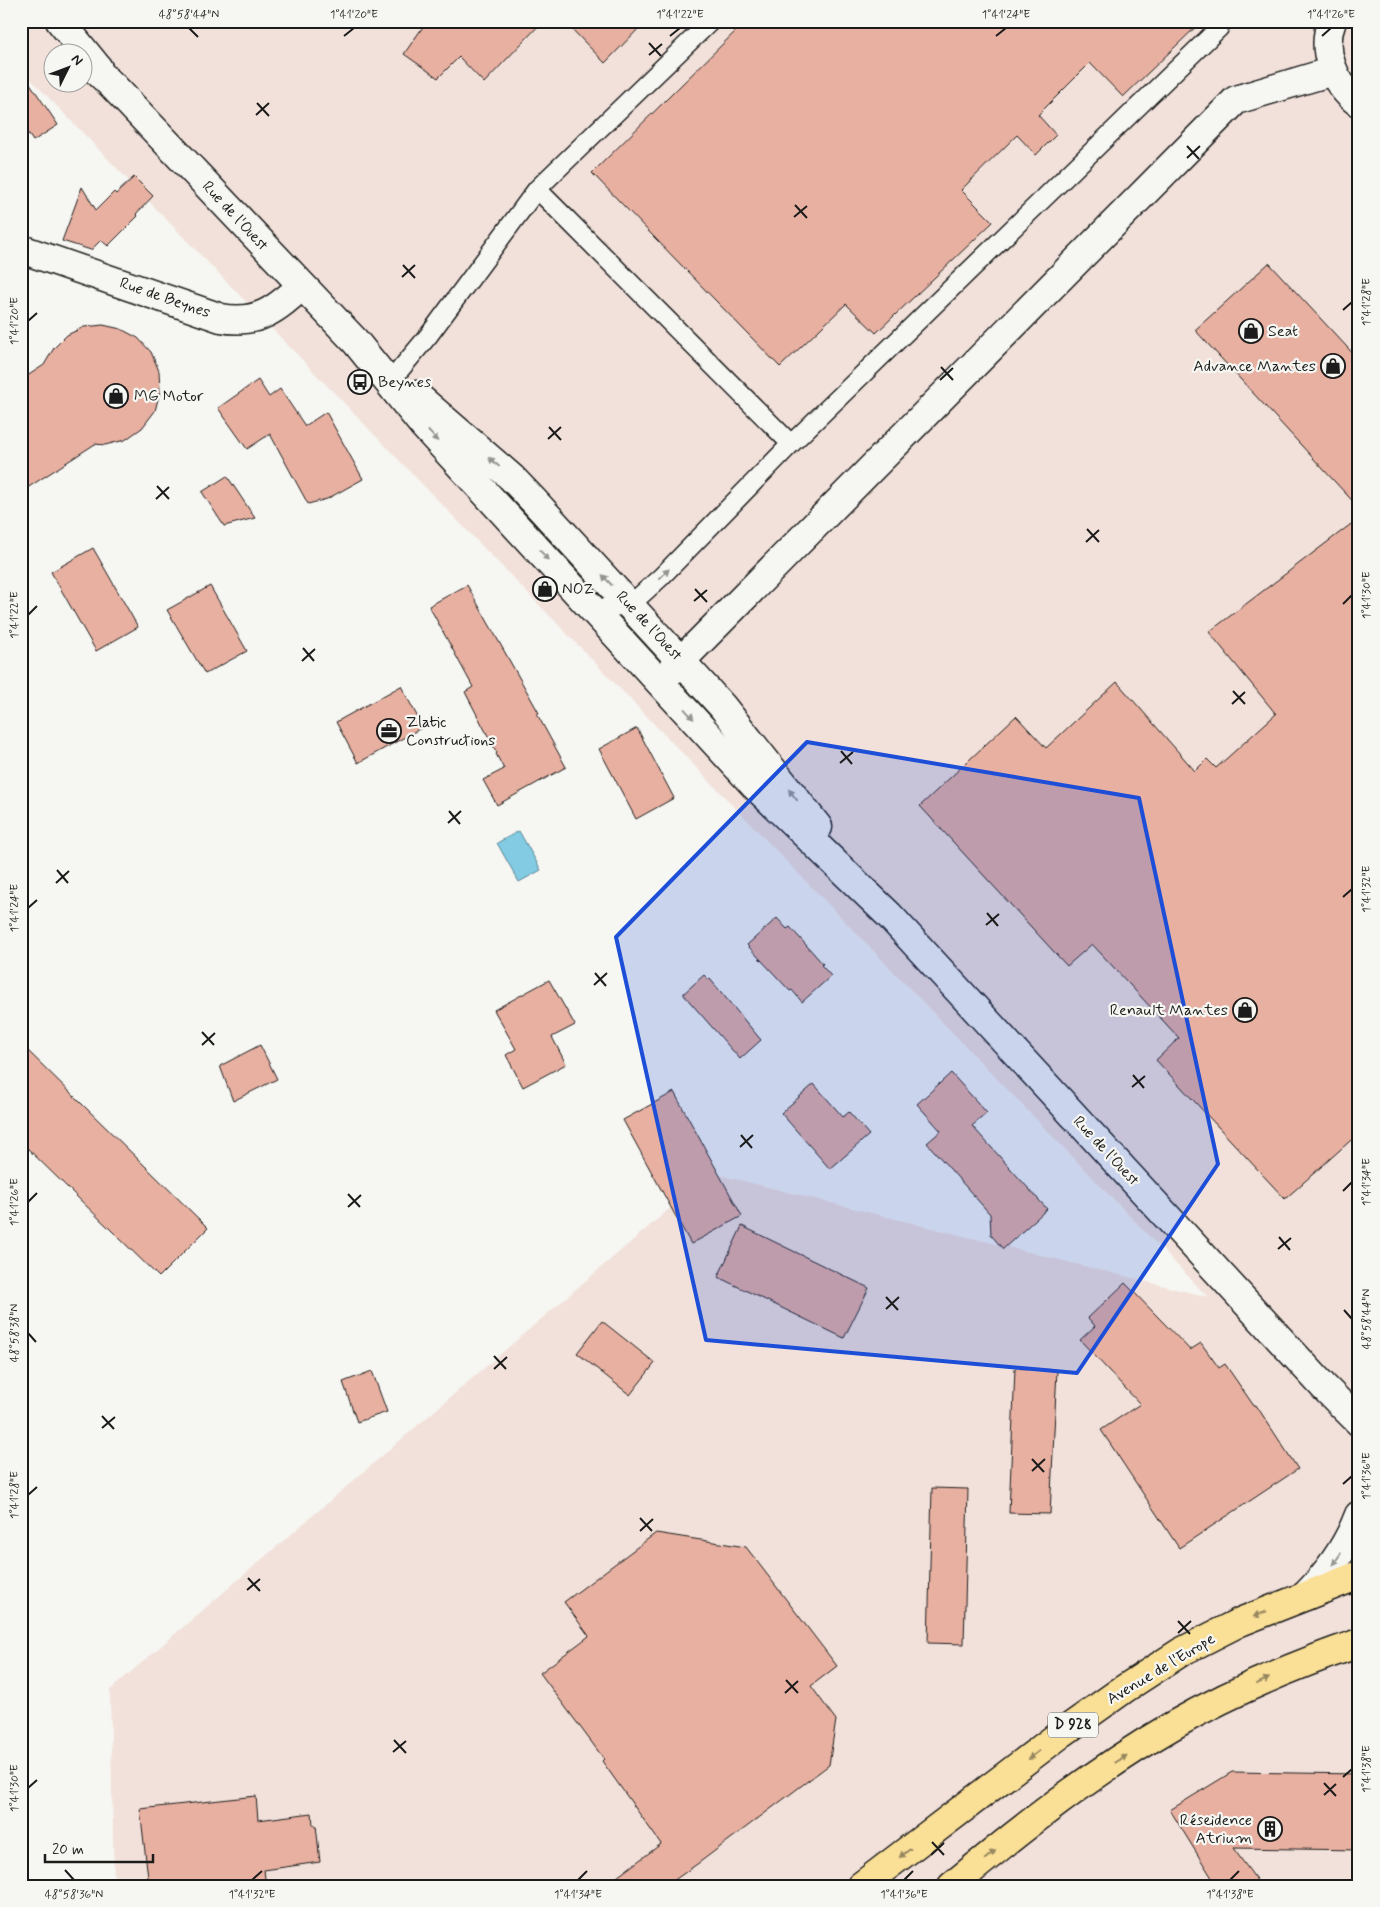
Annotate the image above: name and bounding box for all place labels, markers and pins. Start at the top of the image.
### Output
shop icon: Seat [1238,318,1264,344]
place label: Seat [1268,321,1298,342]
shop icon: Advance Mantes [1320,353,1346,379]
place label: Advance Mantes [1193,356,1316,377]
bus stop icon: Beynes [347,369,373,395]
place label: Beynes [378,372,431,393]
shop icon: MG Motor [103,383,129,409]
place label: MG Motor [134,386,204,407]
shop icon: NOZ [532,576,558,602]
place label: NOZ [562,579,593,600]
place label: Zlatic Constructions [406,712,496,751]
office icon: Zlatic Constructions [376,718,402,744]
shop icon: Renault Mantes [1232,997,1258,1023]
place label: Renault Mantes [1110,1000,1228,1021]
place label: Réseidence Atrium [1180,1810,1252,1849]
building icon: Réseidence Atrium [1257,1816,1283,1842]

